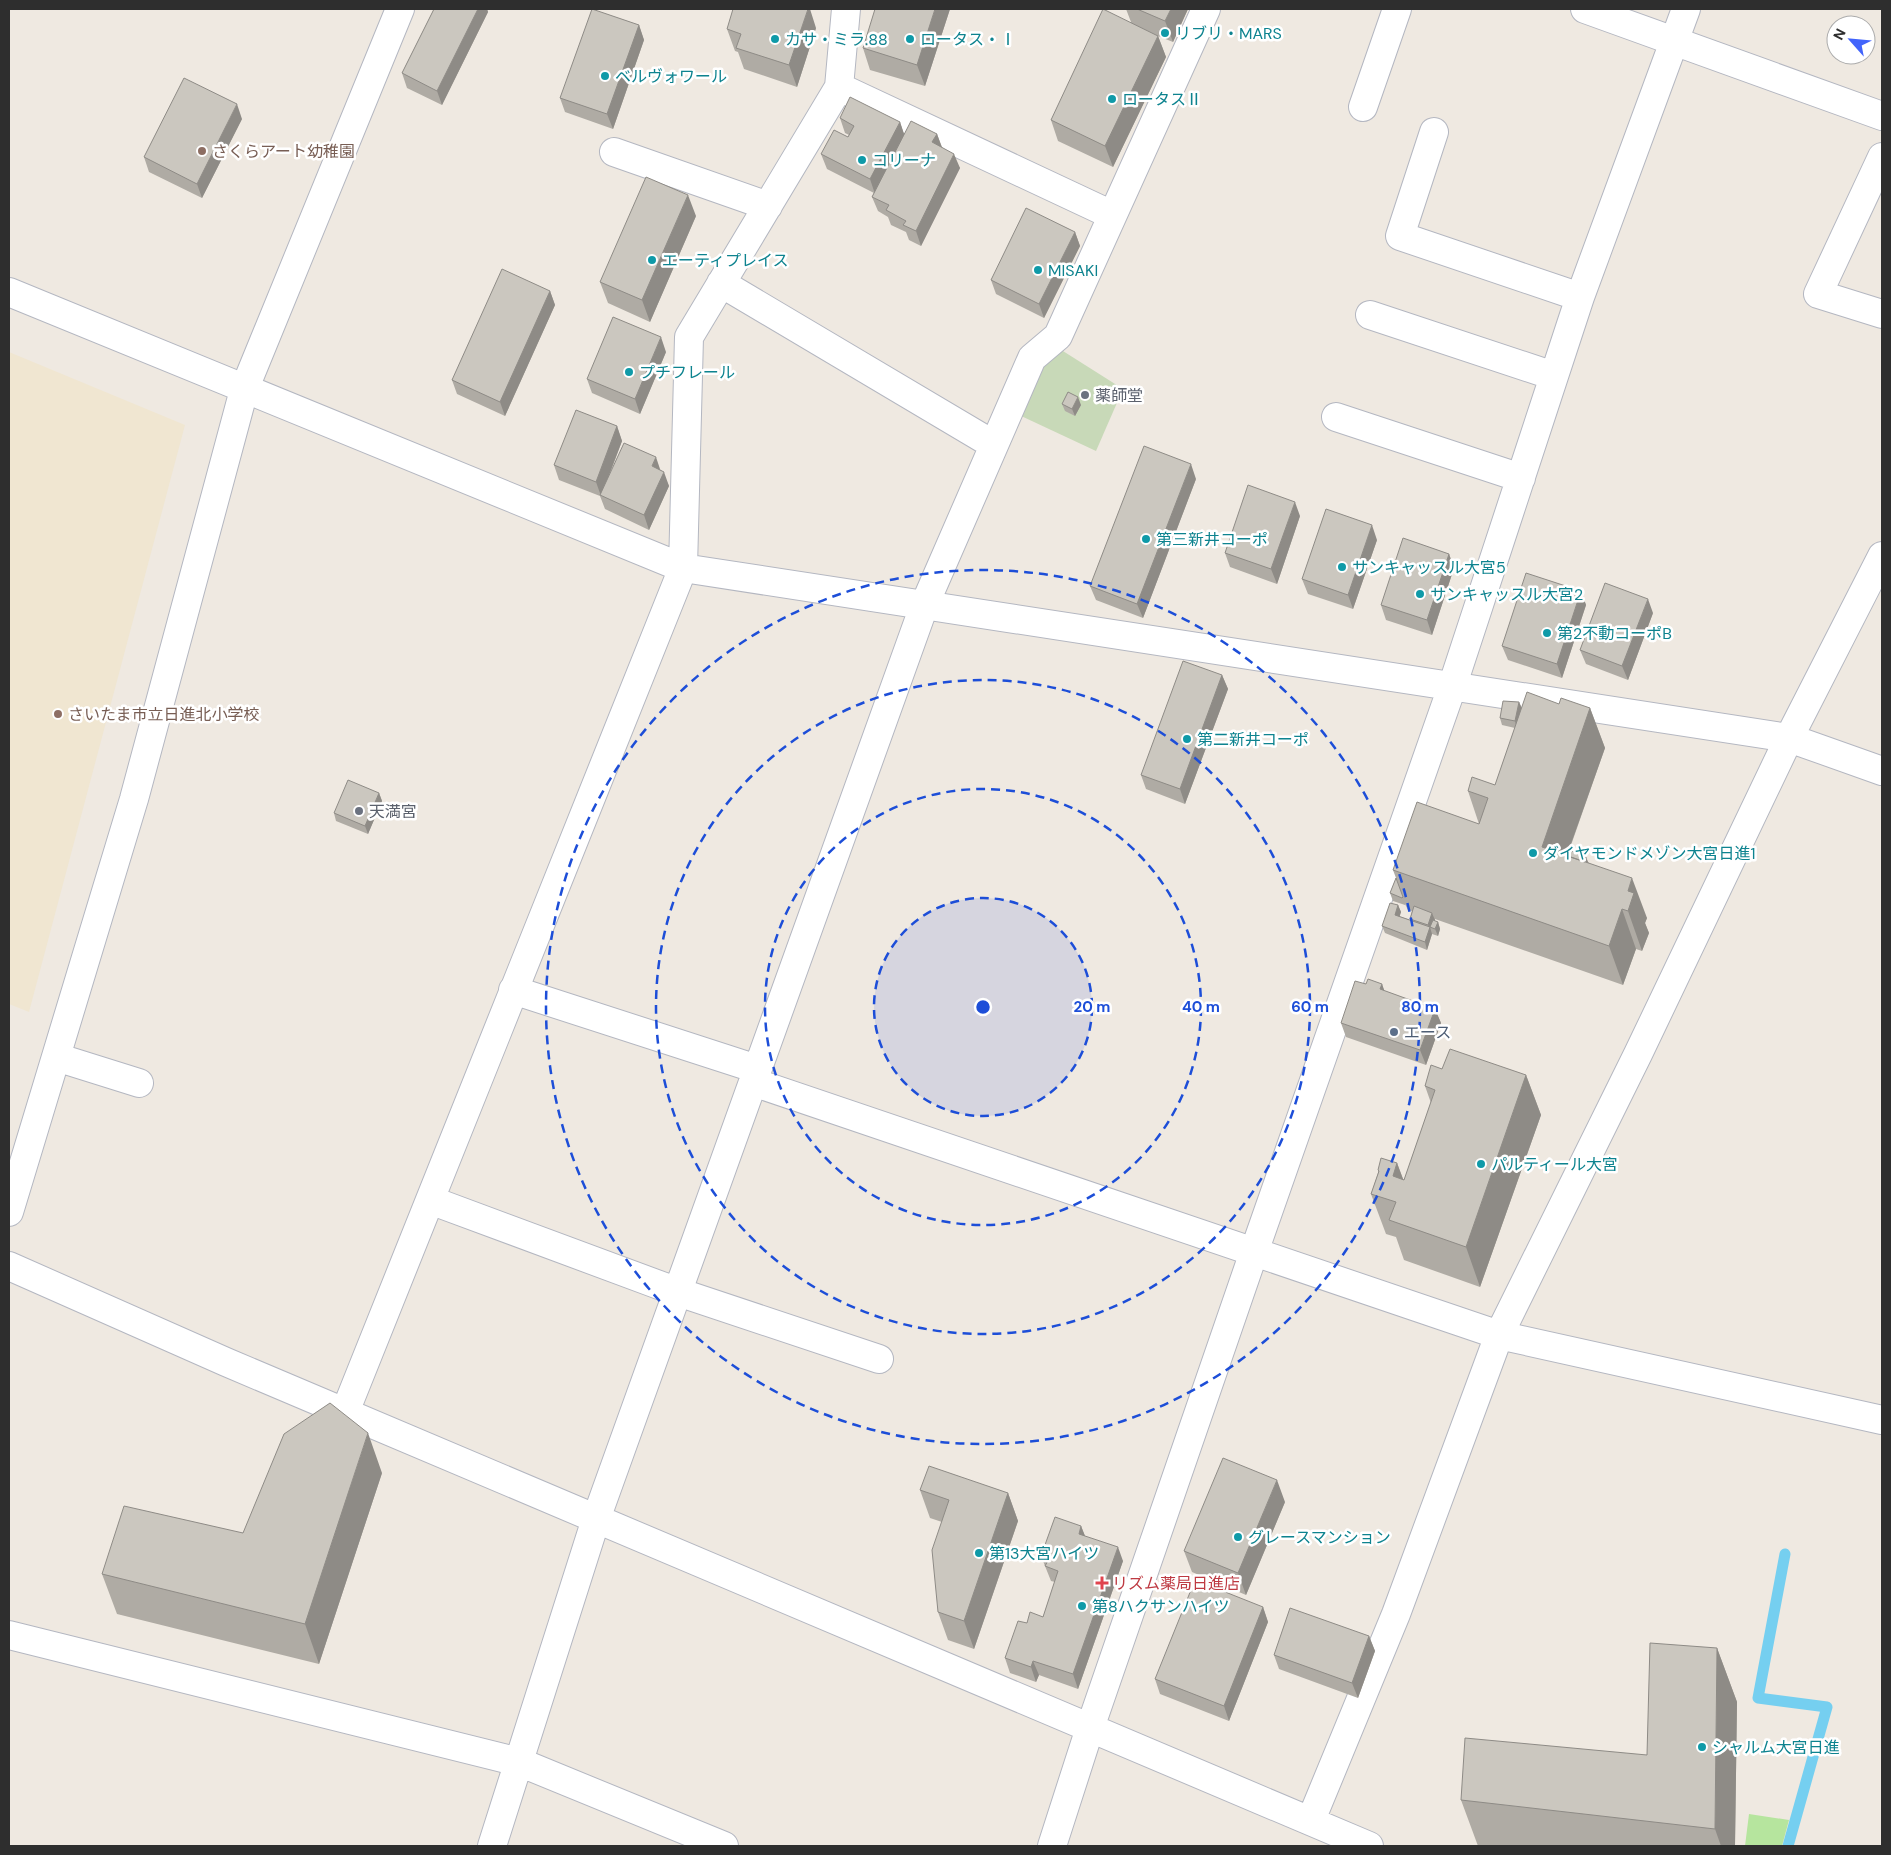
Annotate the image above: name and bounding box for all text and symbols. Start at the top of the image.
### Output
north arrow [1826,15,1876,65]
place label: リブリ・MARS [1175,23,1282,44]
text: N [1829,25,1850,43]
marker: リブリ・MARS [1159,27,1171,39]
place label: カサ・ミラ.88 [785,29,888,50]
place label: ロータス・Ⅰ [920,29,1016,50]
marker: カサ・ミラ.88 [769,33,781,45]
marker: ロータス・Ⅰ [904,33,916,45]
place label: ベルヴォワール [615,66,727,87]
marker: ベルヴォワール [599,70,611,82]
place label: ロータスⅡ [1122,89,1202,110]
marker: ロータスⅡ [1106,93,1118,105]
place label: さくらアート幼稚園 [212,141,355,162]
marker: さくらアート幼稚園 [196,145,208,157]
place label: コリーナ [872,150,936,171]
marker: コリーナ [856,154,868,166]
place label: エーティプレイス [662,250,789,271]
marker: エーティプレイス [646,254,658,266]
place label: MISAKI [1048,260,1098,281]
marker: MISAKI [1032,264,1044,276]
place label: プチフレール [639,362,735,383]
marker: プチフレール [623,366,635,378]
place label: 薬師堂 [1095,385,1143,406]
marker: 薬師堂 [1079,389,1091,401]
place label: 第三新井コーポ [1156,529,1268,550]
marker: 第三新井コーポ [1140,533,1152,545]
place label: サンキャッスル大宮5 [1352,557,1506,578]
marker: サンキャッスル大宮5 [1336,561,1348,573]
place label: サンキャッスル大宮2 [1430,584,1583,605]
marker: サンキャッスル大宮2 [1414,588,1426,600]
place label: 第2不動コーポB [1557,623,1672,644]
marker: 第2不動コーポB [1541,627,1553,639]
place label: さいたま市立日進北小学校 [68,704,260,725]
marker: さいたま市立日進北小学校 [52,708,64,720]
place label: 第二新井コーポ [1197,729,1309,750]
marker: 第二新井コーポ [1181,733,1193,745]
place label: 天満宮 [369,801,417,822]
marker: 天満宮 [353,805,365,817]
place label: ダイヤモンドメゾン大宮日進1 [1543,843,1756,864]
marker: ダイヤモンドメゾン大宮日進1 [1527,847,1539,859]
text: 20 m [1074,997,1110,1017]
text: 40 m [1182,997,1220,1017]
text: 60 m [1291,997,1329,1017]
text: 80 m [1401,997,1439,1017]
centre of rings [974,998,992,1016]
place label: エース [1404,1022,1451,1043]
marker: エース [1388,1026,1400,1038]
place label: パルティール大宮 [1491,1154,1618,1175]
marker: パルティール大宮 [1475,1158,1487,1170]
place label: グレースマンション [1248,1527,1391,1548]
marker: グレースマンション [1232,1531,1244,1543]
place label: 第13大宮ハイツ [989,1543,1099,1564]
marker: 第13大宮ハイツ [973,1547,985,1559]
place label: リズム薬局日進店 [1112,1573,1240,1594]
marker: リズム薬局日進店 [1096,1577,1108,1589]
place label: 第8ハクサンハイツ [1092,1596,1229,1617]
marker: 第8ハクサンハイツ [1076,1600,1088,1612]
place label: シャルム大宮日進 [1712,1737,1840,1758]
marker: シャルム大宮日進 [1696,1741,1708,1753]

